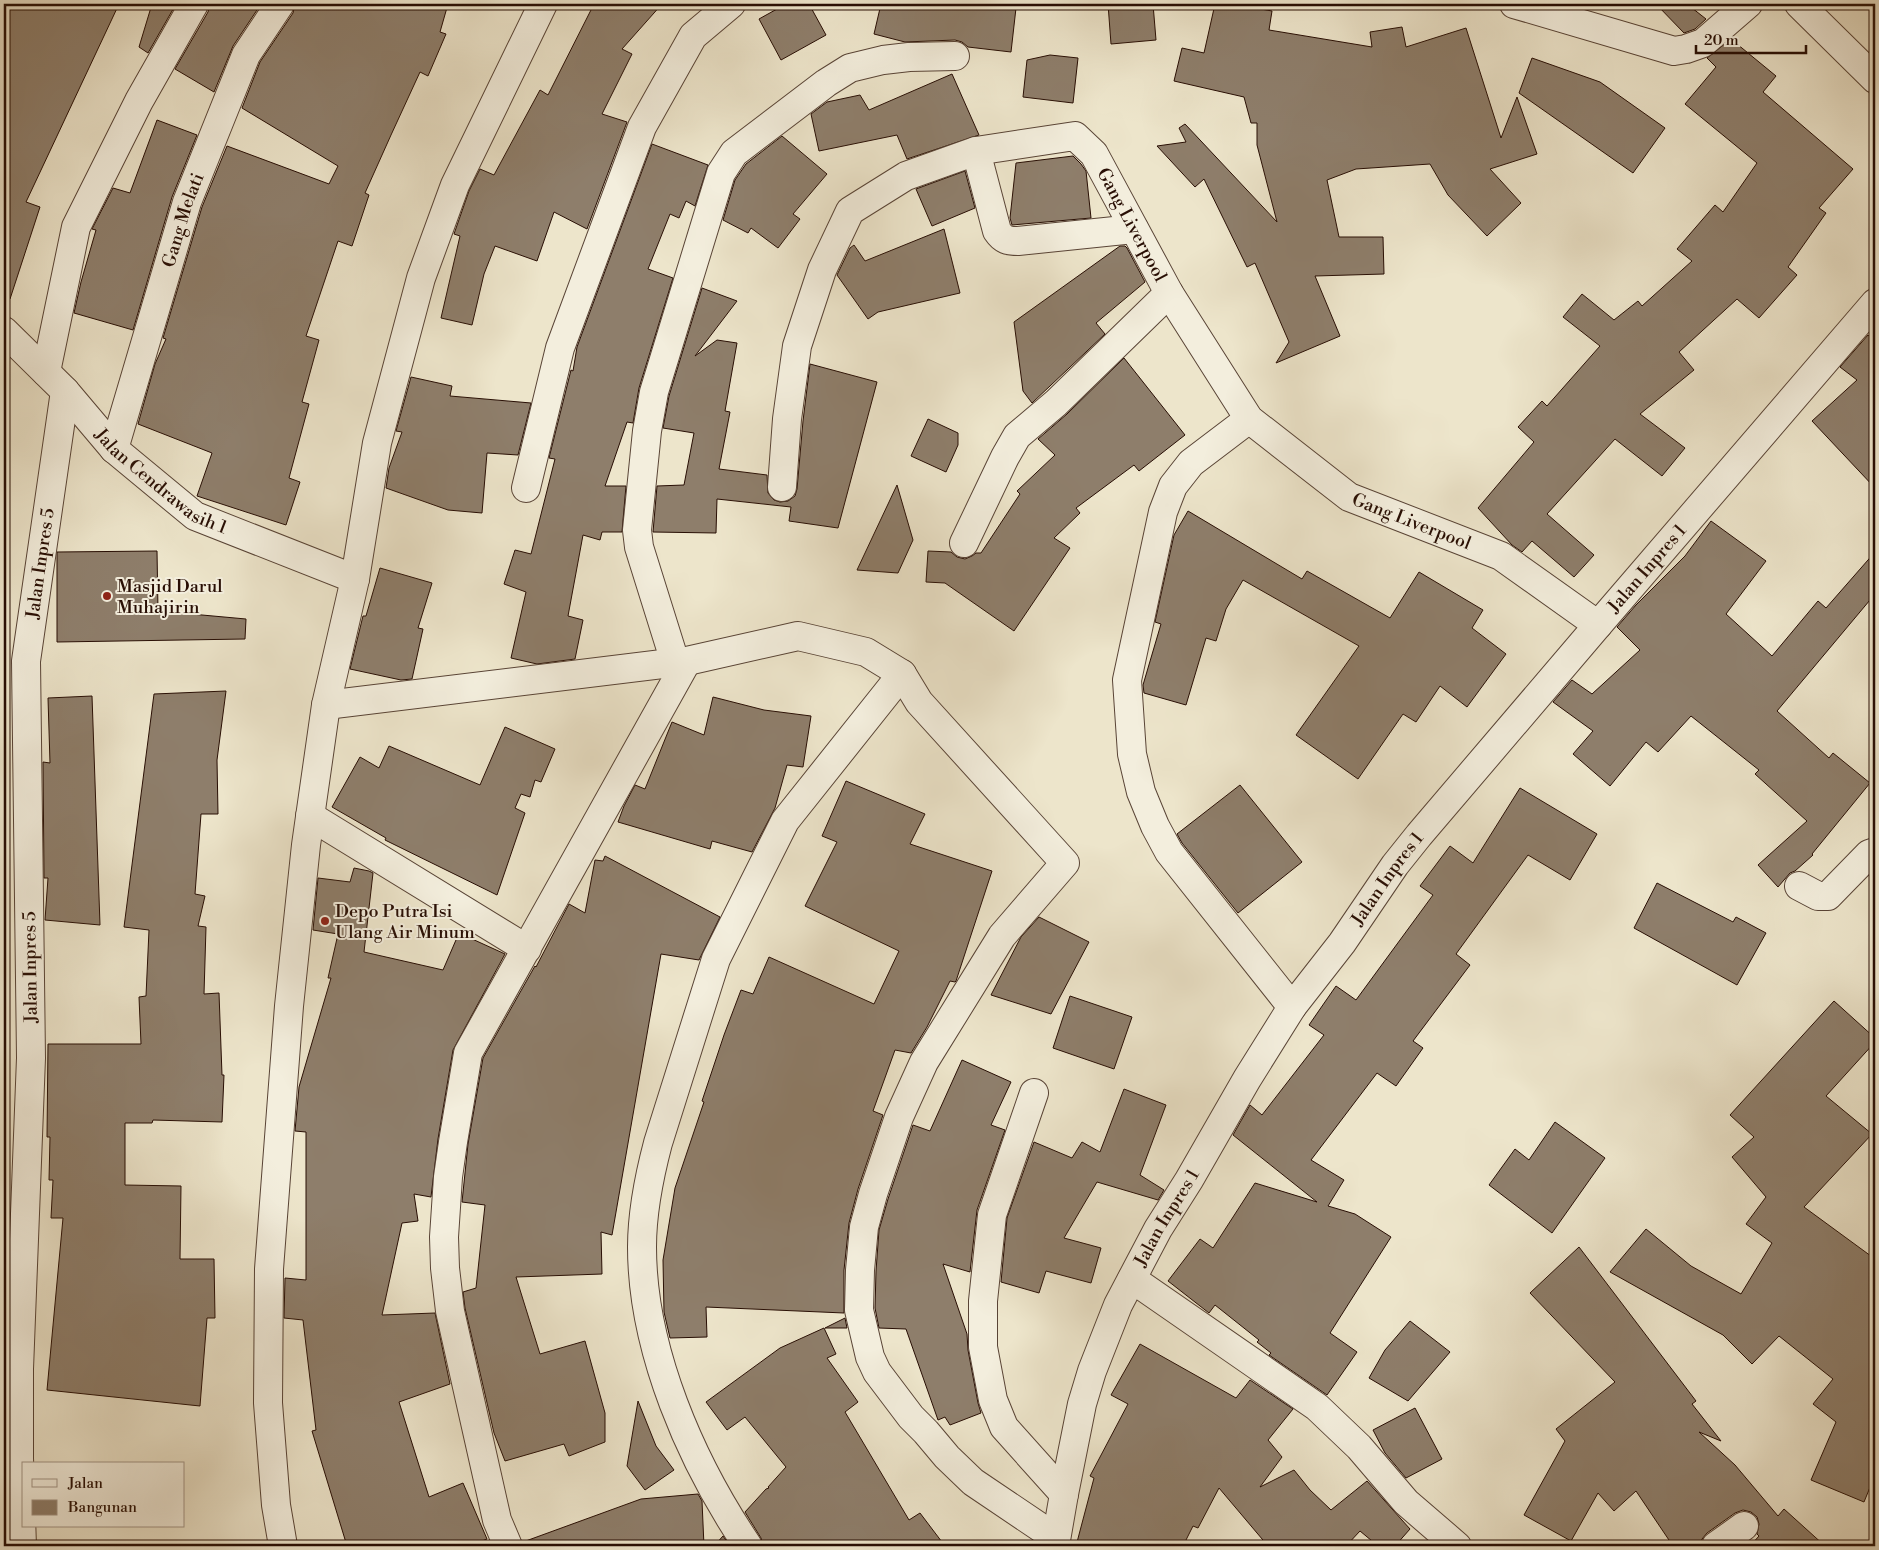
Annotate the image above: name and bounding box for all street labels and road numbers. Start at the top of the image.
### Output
street label: Gang Liverpool [1092,164,1172,286]
street label: Gang Melati [157,170,209,270]
street label: Jalan Cendrawasih 1 [89,423,231,540]
street label: Gang Liverpool [1348,488,1475,556]
street label: Jalan Inpres 5 [21,506,60,621]
street label: Jalan Inpres 1 [1602,519,1692,618]
street label: Jalan Inpres 1 [1346,827,1429,931]
street label: Jalan Inpres 5 [18,911,43,1024]
street label: Jalan Inpres 1 [1129,1165,1205,1272]

